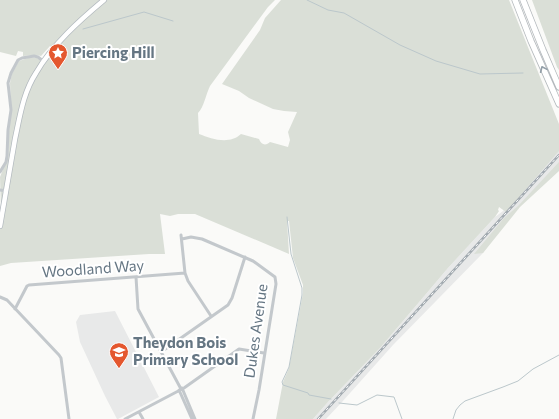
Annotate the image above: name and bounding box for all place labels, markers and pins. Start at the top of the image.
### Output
place icon: Piercing Hill [47,42,69,70]
place label: Piercing Hill [72,43,155,61]
place label: Theydon Bois Primary School [133,333,238,368]
school or university icon: Theydon Bois Primary School [108,341,130,369]

